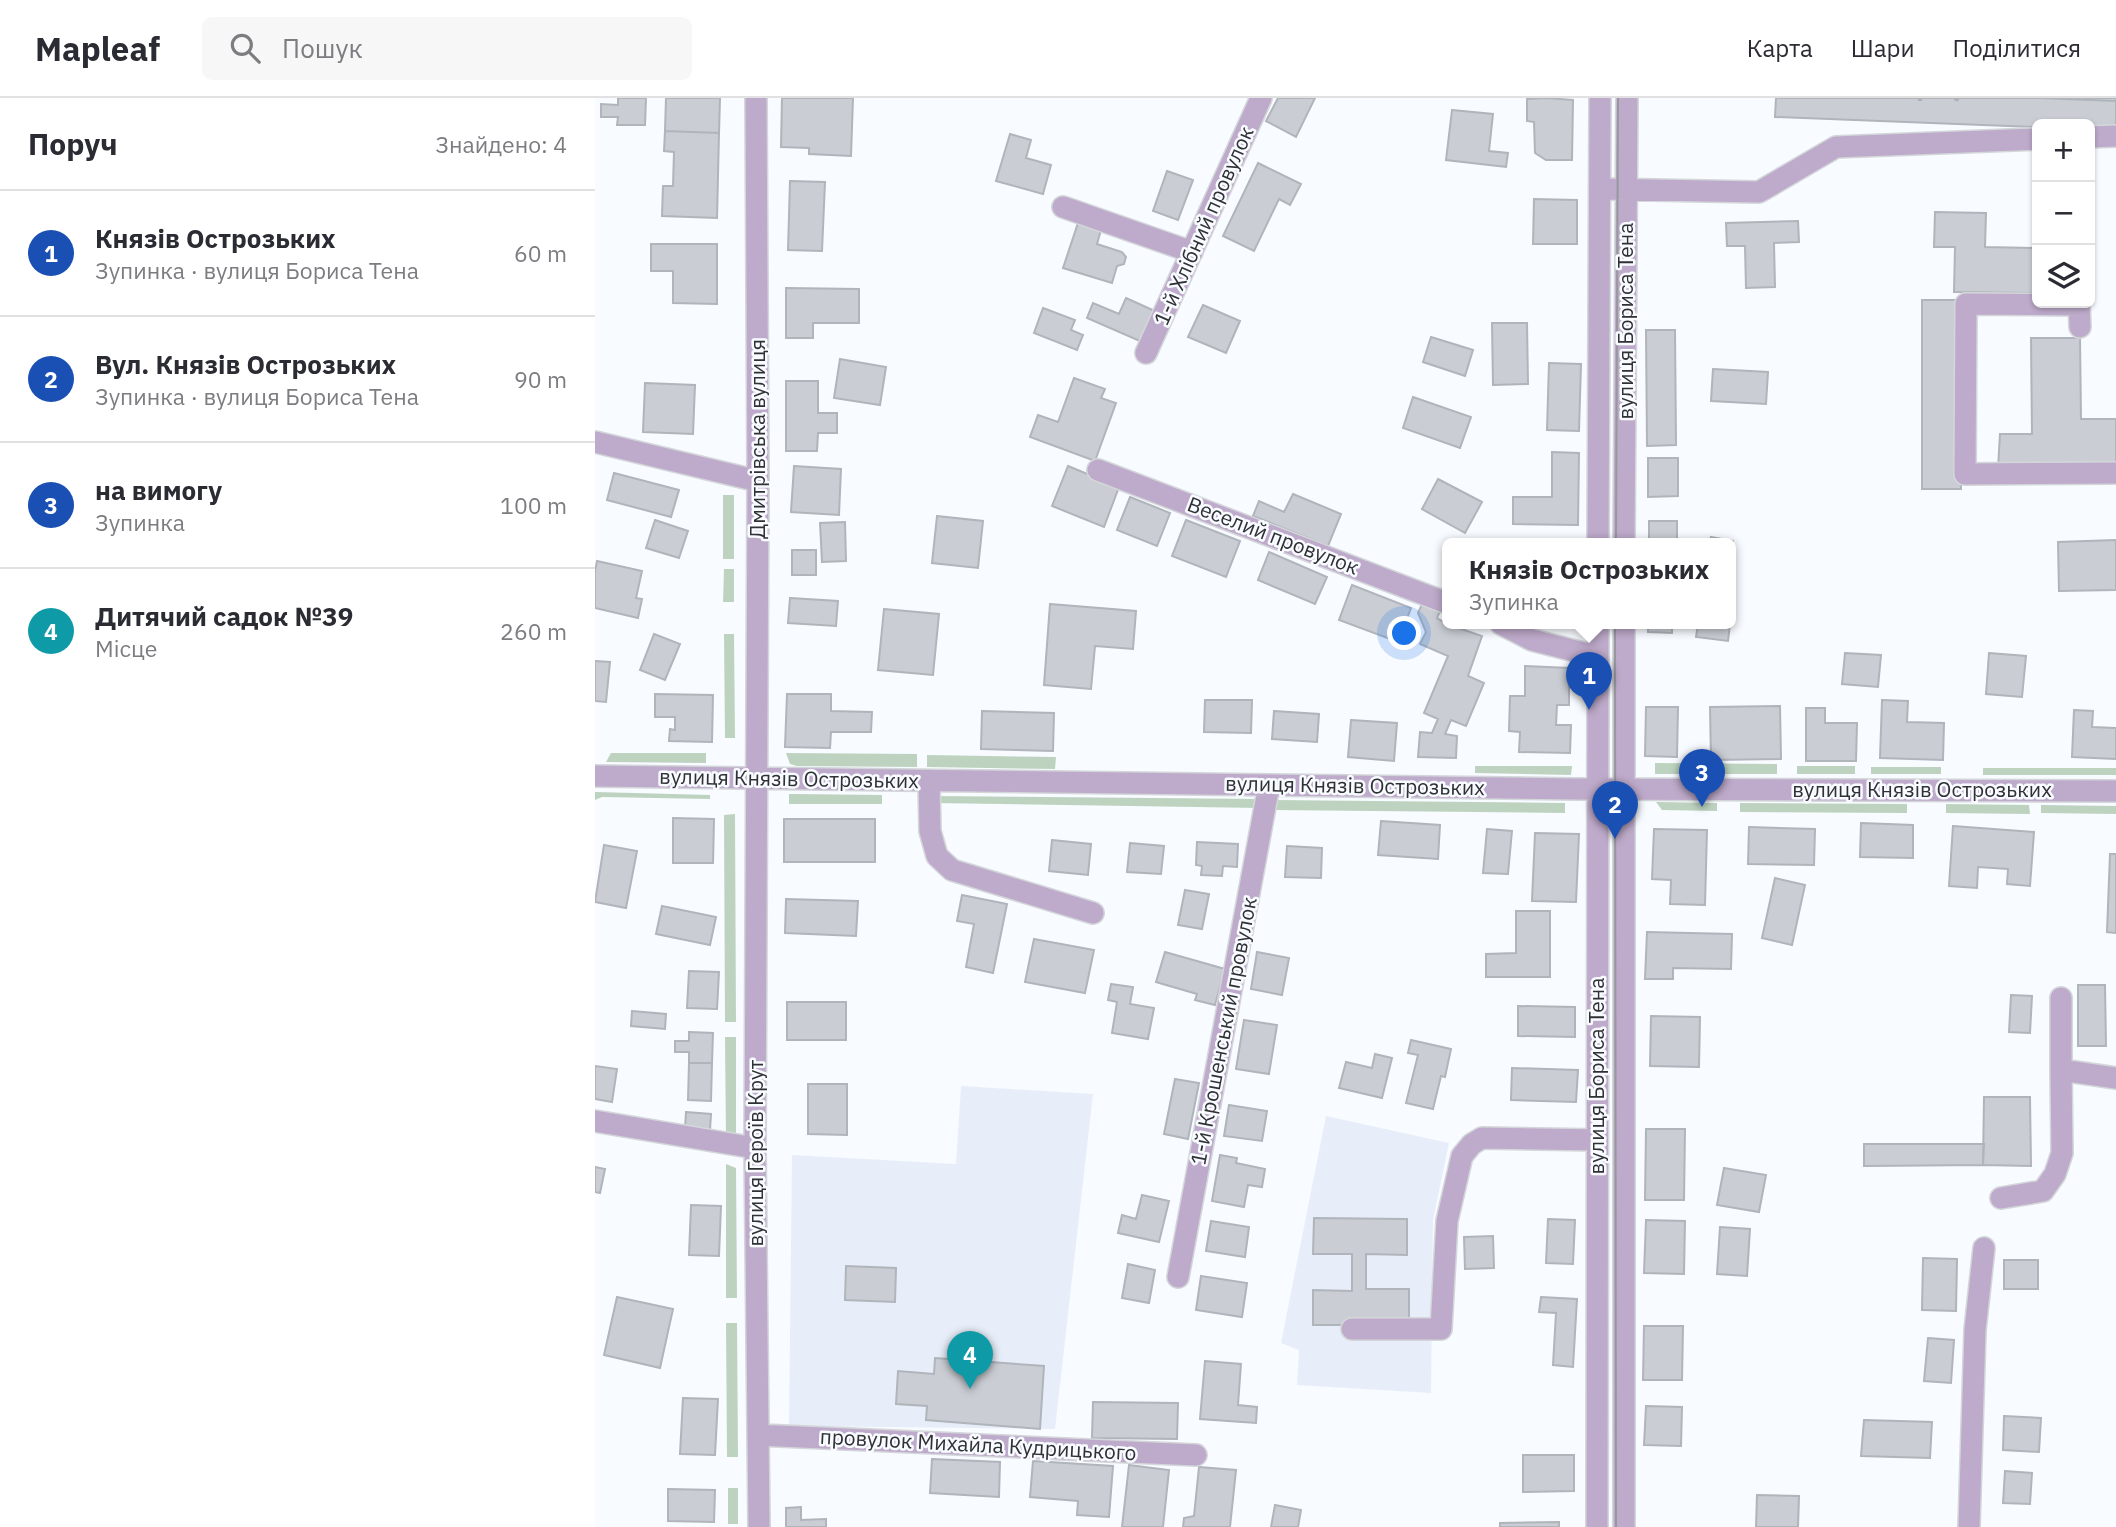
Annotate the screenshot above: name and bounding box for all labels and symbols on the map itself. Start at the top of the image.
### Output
street label: 1-й Хлібний провулок [1147,122,1260,329]
street label: вулиця Бориса Тена [1611,223,1639,419]
street label: Дмитрівська вулиця [743,339,771,539]
street label: Веселий провулок [1184,489,1363,581]
your location [1387,616,1421,650]
pin: 1 [1566,652,1612,710]
pin: 3 [1679,749,1725,807]
street label: вулиця Князів Острозьких [659,762,919,794]
street label: вулиця Князів Острозьких [1225,769,1485,801]
street label: вулиця Князів Острозьких [1792,775,2052,803]
pin: 2 [1592,781,1638,839]
street label: 1-й Крошенський провулок [1183,894,1263,1167]
street label: вулиця Бориса Тена [1582,978,1610,1174]
street label: вулиця Героїв Крут [741,1059,769,1246]
pin: 4 [947,1331,993,1389]
street label: провулок Михайла Кудрицького [819,1422,1137,1466]

